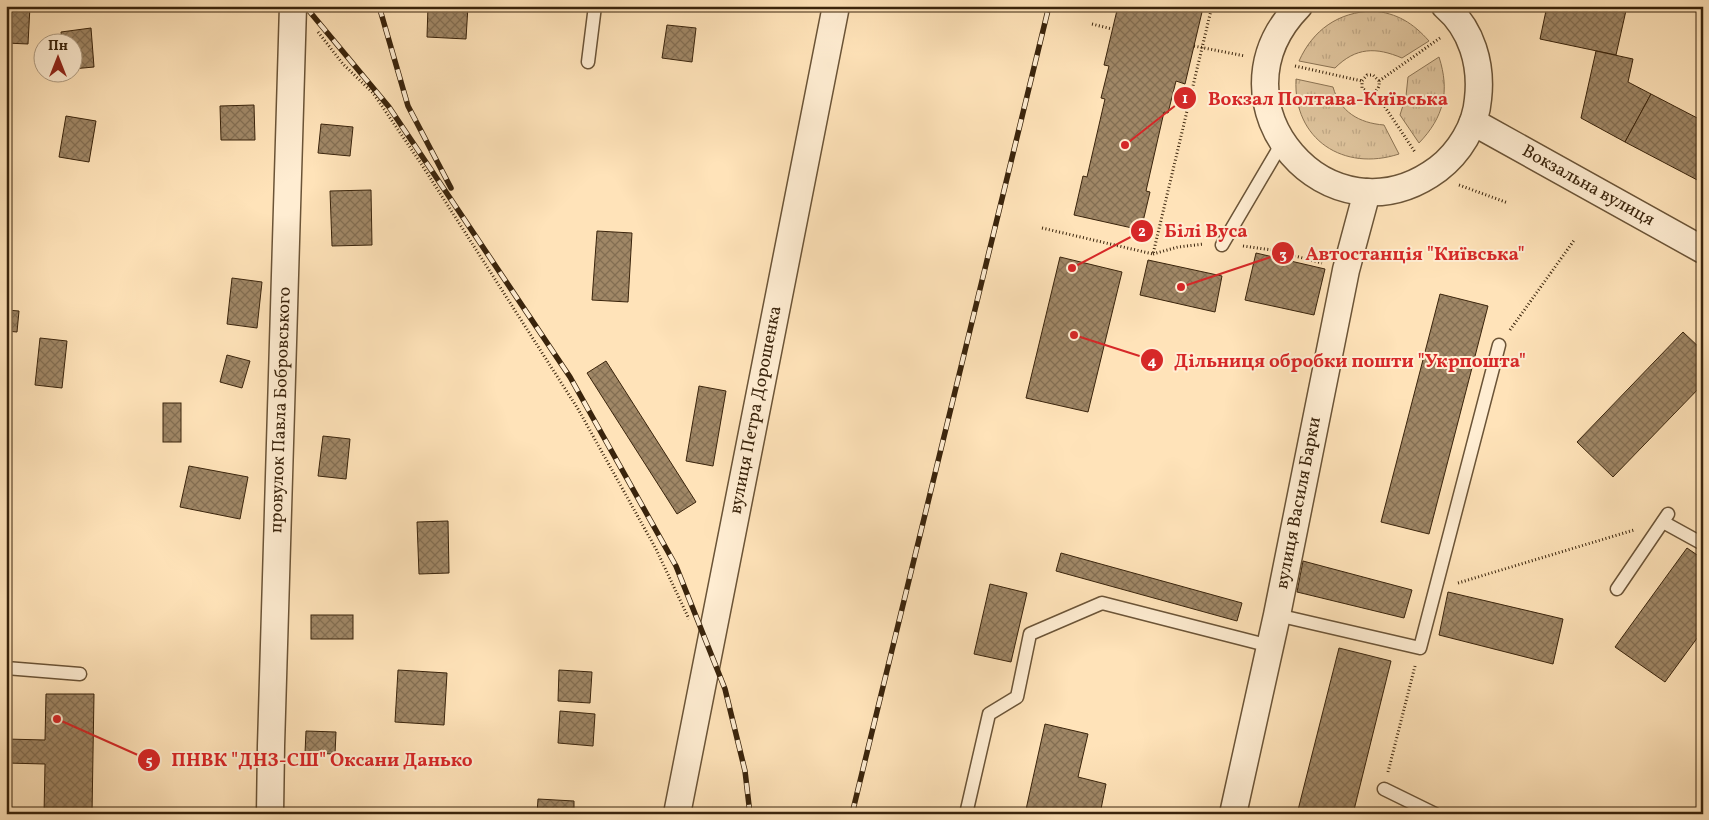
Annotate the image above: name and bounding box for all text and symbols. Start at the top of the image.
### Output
north arrow [32,32,82,82]
text: Пн [48,37,68,56]
callout: Вокзал Полтава-Київська [1173,81,1458,115]
text: Вокзал Полтава-Київська [1208,87,1448,113]
text: 1 [1182,89,1188,110]
street label: Вокзальна вулиця [1517,139,1659,233]
callout: Білі Вуса [1129,214,1257,248]
text: Білі Вуса [1164,219,1248,245]
text: 2 [1138,222,1146,243]
callout: Автостанція "Київська" [1270,236,1535,270]
text: Автостанція "Київська" [1305,242,1525,268]
text: 3 [1279,245,1287,266]
street label: провулок Павла Бобровського [264,286,298,534]
street label: вулиця Петра Дорошенка [724,304,788,516]
callout: Дільниця обробки пошти "Укрпошта" [1139,343,1536,377]
text: Дільниця обробки пошти "Укрпошта" [1174,349,1526,375]
text: 4 [1147,352,1157,373]
street label: вулиця Василя Барки [1270,415,1328,591]
callout: ПНВК "ДНЗ-СШ" Оксани Данько [136,743,483,777]
text: ПНВК "ДНЗ-СШ" Оксани Данько [171,748,473,774]
text: 5 [145,751,153,772]

